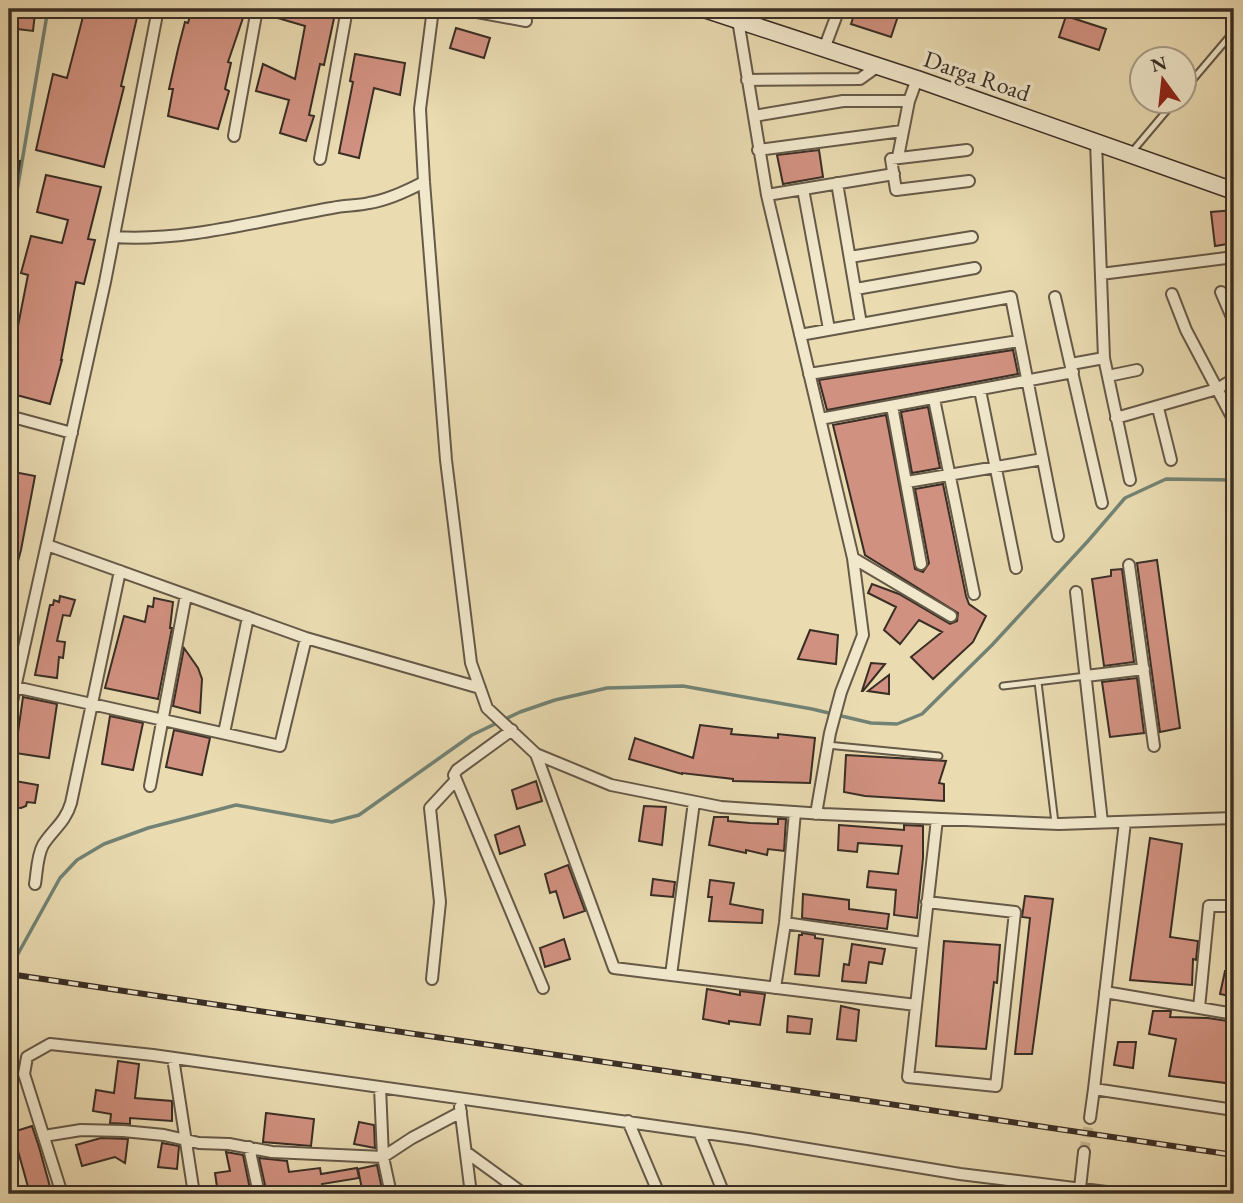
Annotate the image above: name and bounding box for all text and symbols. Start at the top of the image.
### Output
street label: Darga Road [920,43,1035,108]
north arrow [1128,46,1198,116]
text: N [1148,50,1170,78]

